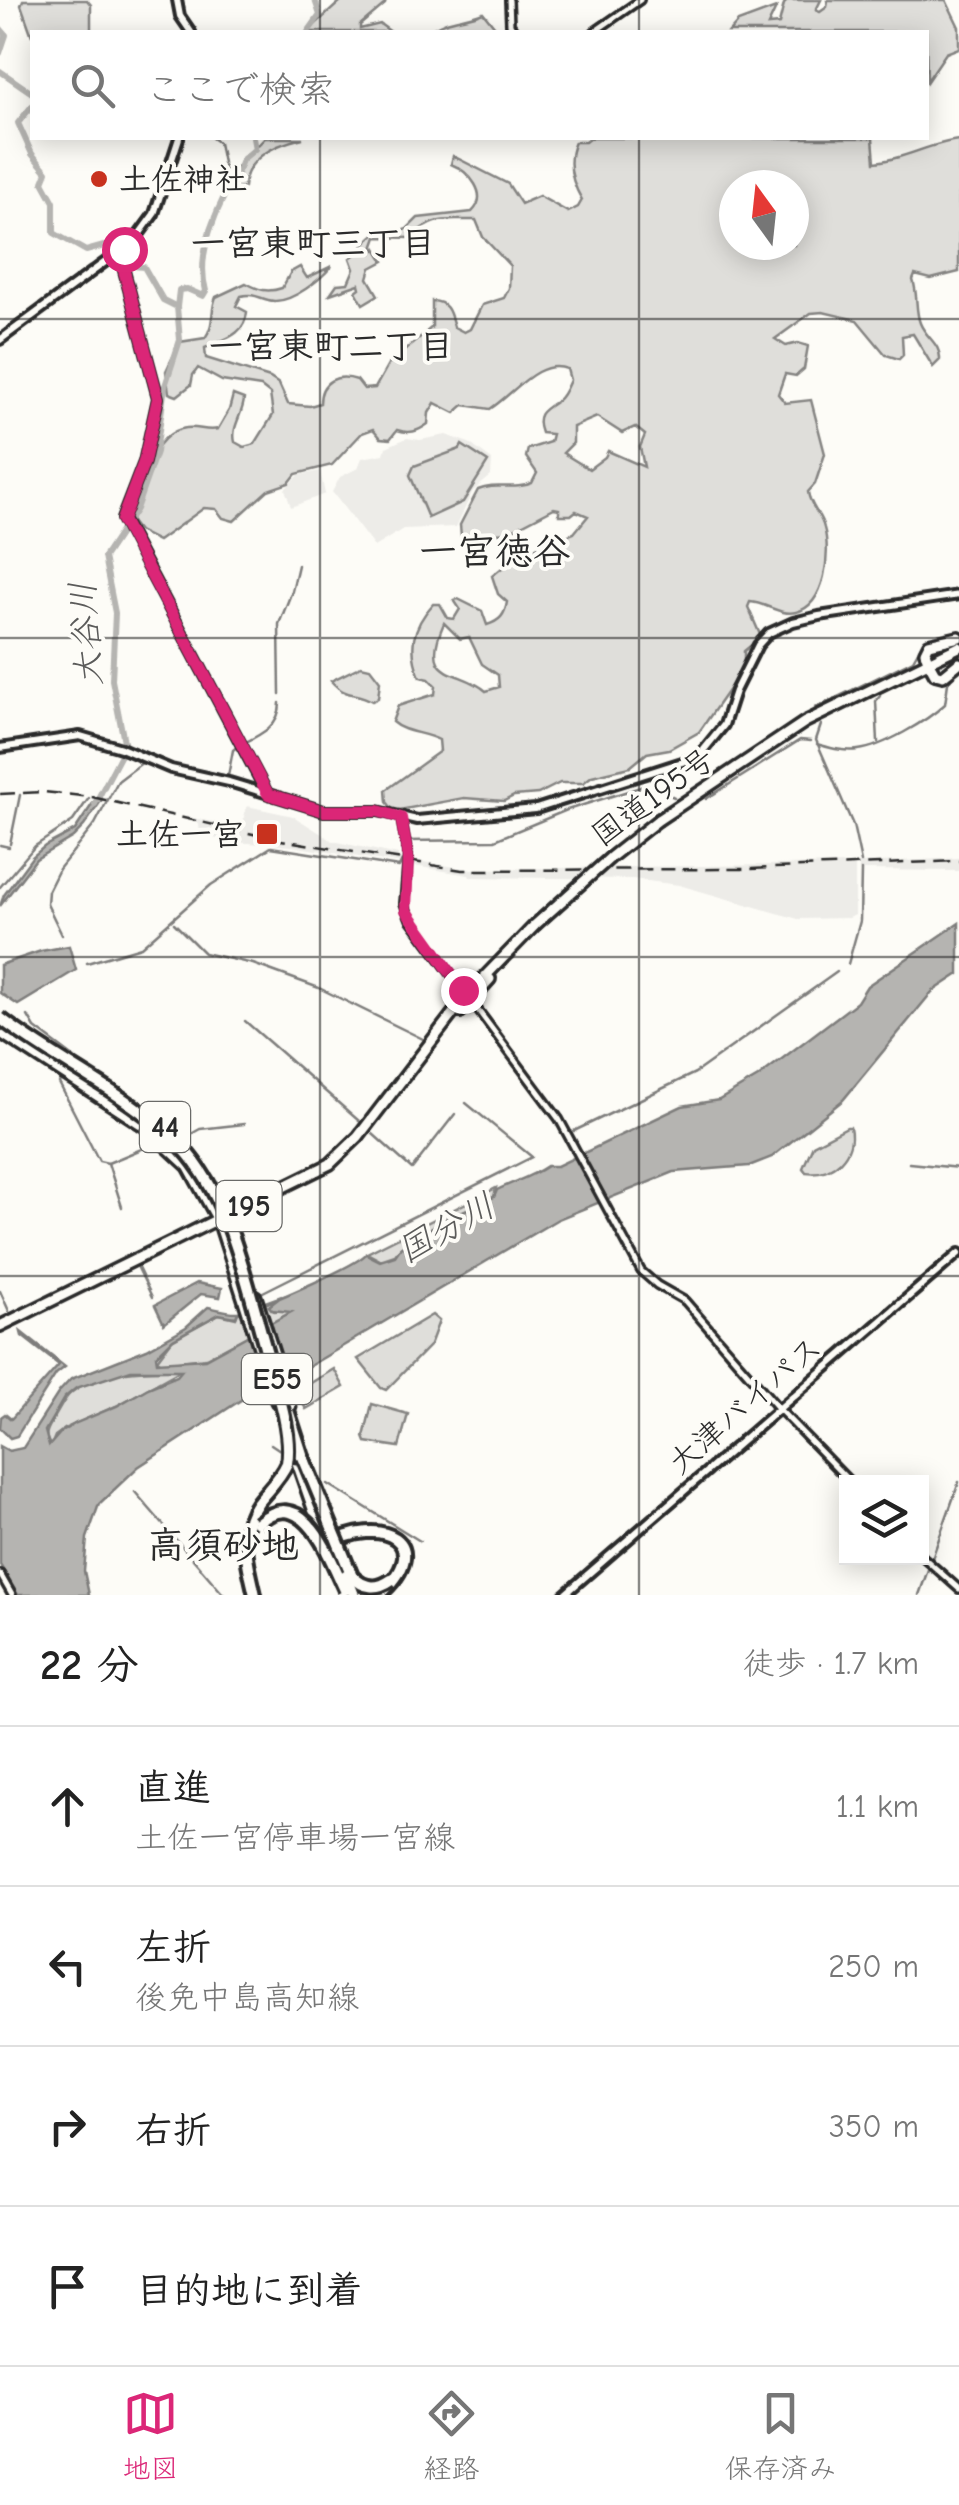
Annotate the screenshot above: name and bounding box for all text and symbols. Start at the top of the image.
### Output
search box [30,30,929,140]
icon: search [65,58,120,113]
text: ここで検索 [145,68,335,112]
place label: 土佐神社 [119,161,247,198]
marker: 土佐神社 [88,168,110,190]
north arrow [719,170,809,260]
district label: 一宮東町三丁目 [190,223,436,264]
route start [102,227,148,273]
district label: 一宮東町二丁目 [208,326,454,367]
district label: 一宮徳谷 [419,530,571,574]
water label: 大谷川 [62,580,110,688]
street label: 国道195号 [584,740,722,854]
place label: 土佐一宮 [116,816,244,853]
marker: 土佐一宮 [254,821,280,847]
route end [441,968,487,1014]
road number: 44 [140,1102,190,1152]
road number: 195 [216,1181,282,1231]
water label: 国分川 [390,1185,502,1271]
street label: 大津バイパス [661,1328,829,1482]
road number: E55 [242,1354,312,1404]
map controls [839,1475,929,1565]
button: layers [839,1475,929,1565]
district label: 高須砂地 [147,1524,299,1568]
text: 22 分 [40,1641,139,1690]
text: 徒歩 · 1.7 km [743,1645,919,1682]
text: 直進 [135,1766,211,1810]
icon: ahead [40,1779,95,1834]
text: 1.1 km [836,1788,919,1825]
text: 土佐一宮停車場一宮線 [135,1819,455,1856]
text: 左折 [135,1926,211,1970]
icon: left [40,1939,95,1994]
text: 250 m [828,1948,919,1985]
text: 後免中島高知線 [135,1979,359,2016]
icon: right [40,2099,95,2154]
text: 350 m [829,2108,919,2145]
text: 右折 [135,2109,211,2153]
icon: arrive [40,2259,95,2314]
text: 目的地に到着 [135,2269,363,2313]
tab: 地図 [122,2386,179,2486]
tab: 経路 [423,2386,480,2486]
tab: 保存済み [724,2386,837,2486]

